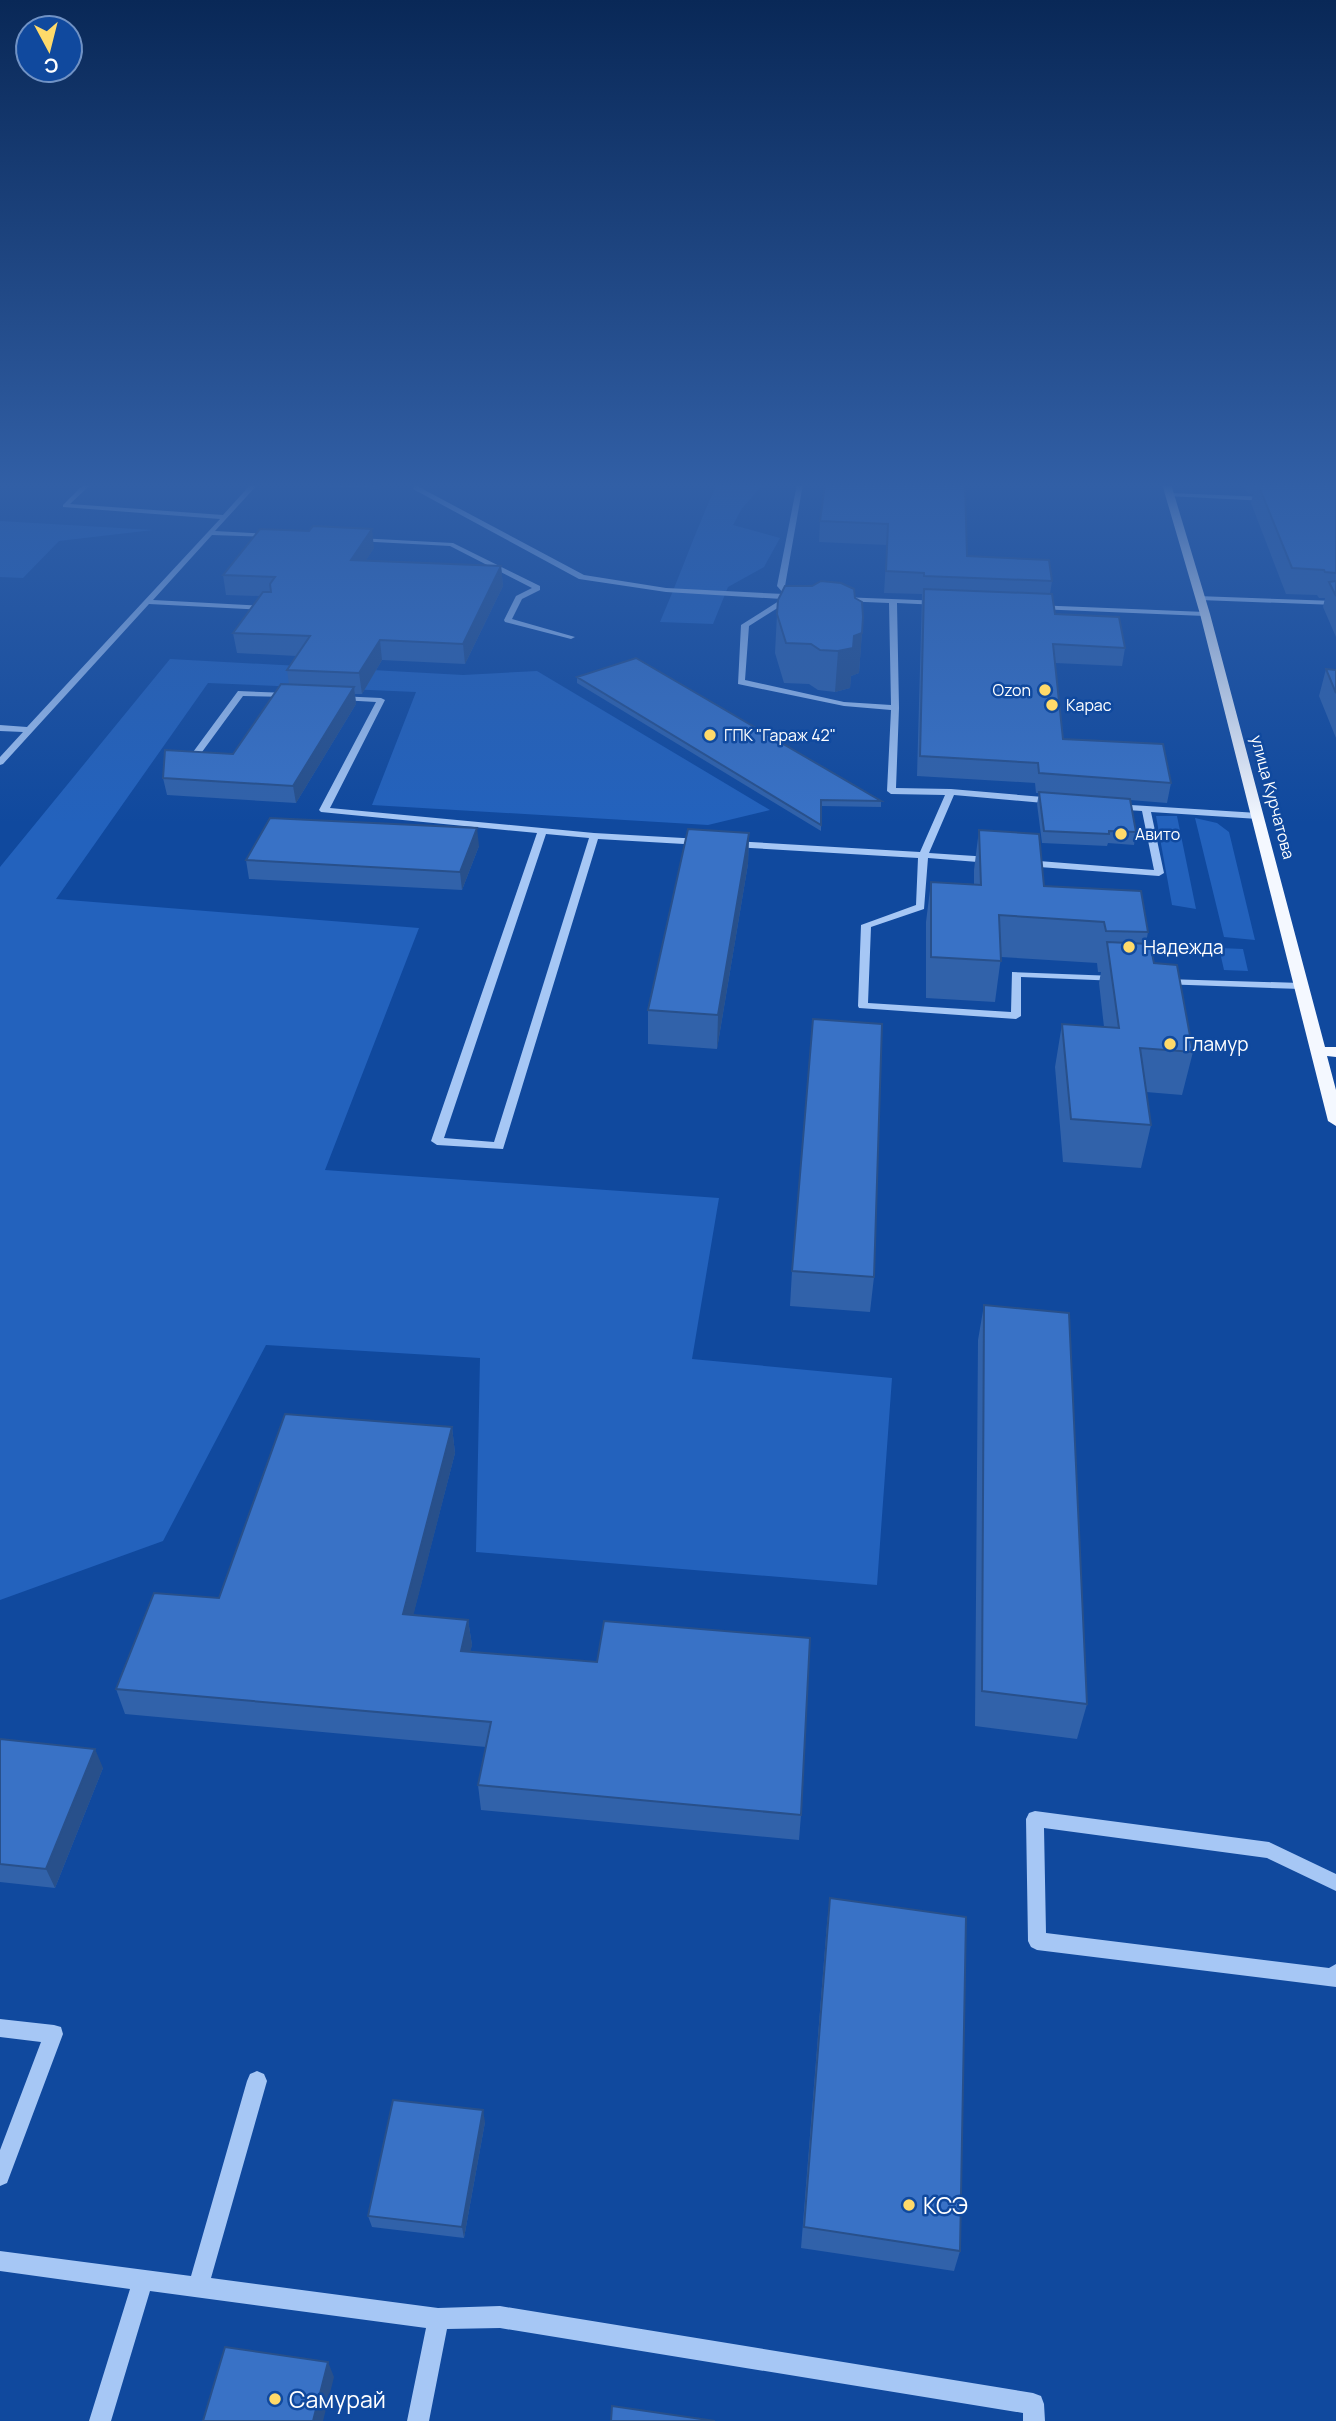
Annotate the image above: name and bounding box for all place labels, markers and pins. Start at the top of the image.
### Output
place label: Ozon [993,679,1031,701]
marker: Ozon [1037,682,1053,698]
place label: Карас [1066,694,1112,716]
marker: Карас [1044,697,1060,713]
place label: ГПК "Гараж 42" [724,724,836,746]
marker: ГПК "Гараж 42" [702,727,718,743]
place label: Авито [1135,823,1180,845]
marker: Авито [1113,826,1129,842]
place label: Надежда [1143,934,1223,960]
marker: Надежда [1121,939,1137,955]
place label: Гламур [1184,1031,1248,1057]
marker: Гламур [1162,1036,1178,1052]
place label: КСЭ [923,2189,968,2221]
marker: КСЭ [901,2197,917,2213]
place label: Самурай [289,2383,386,2415]
marker: Самурай [267,2391,283,2407]

